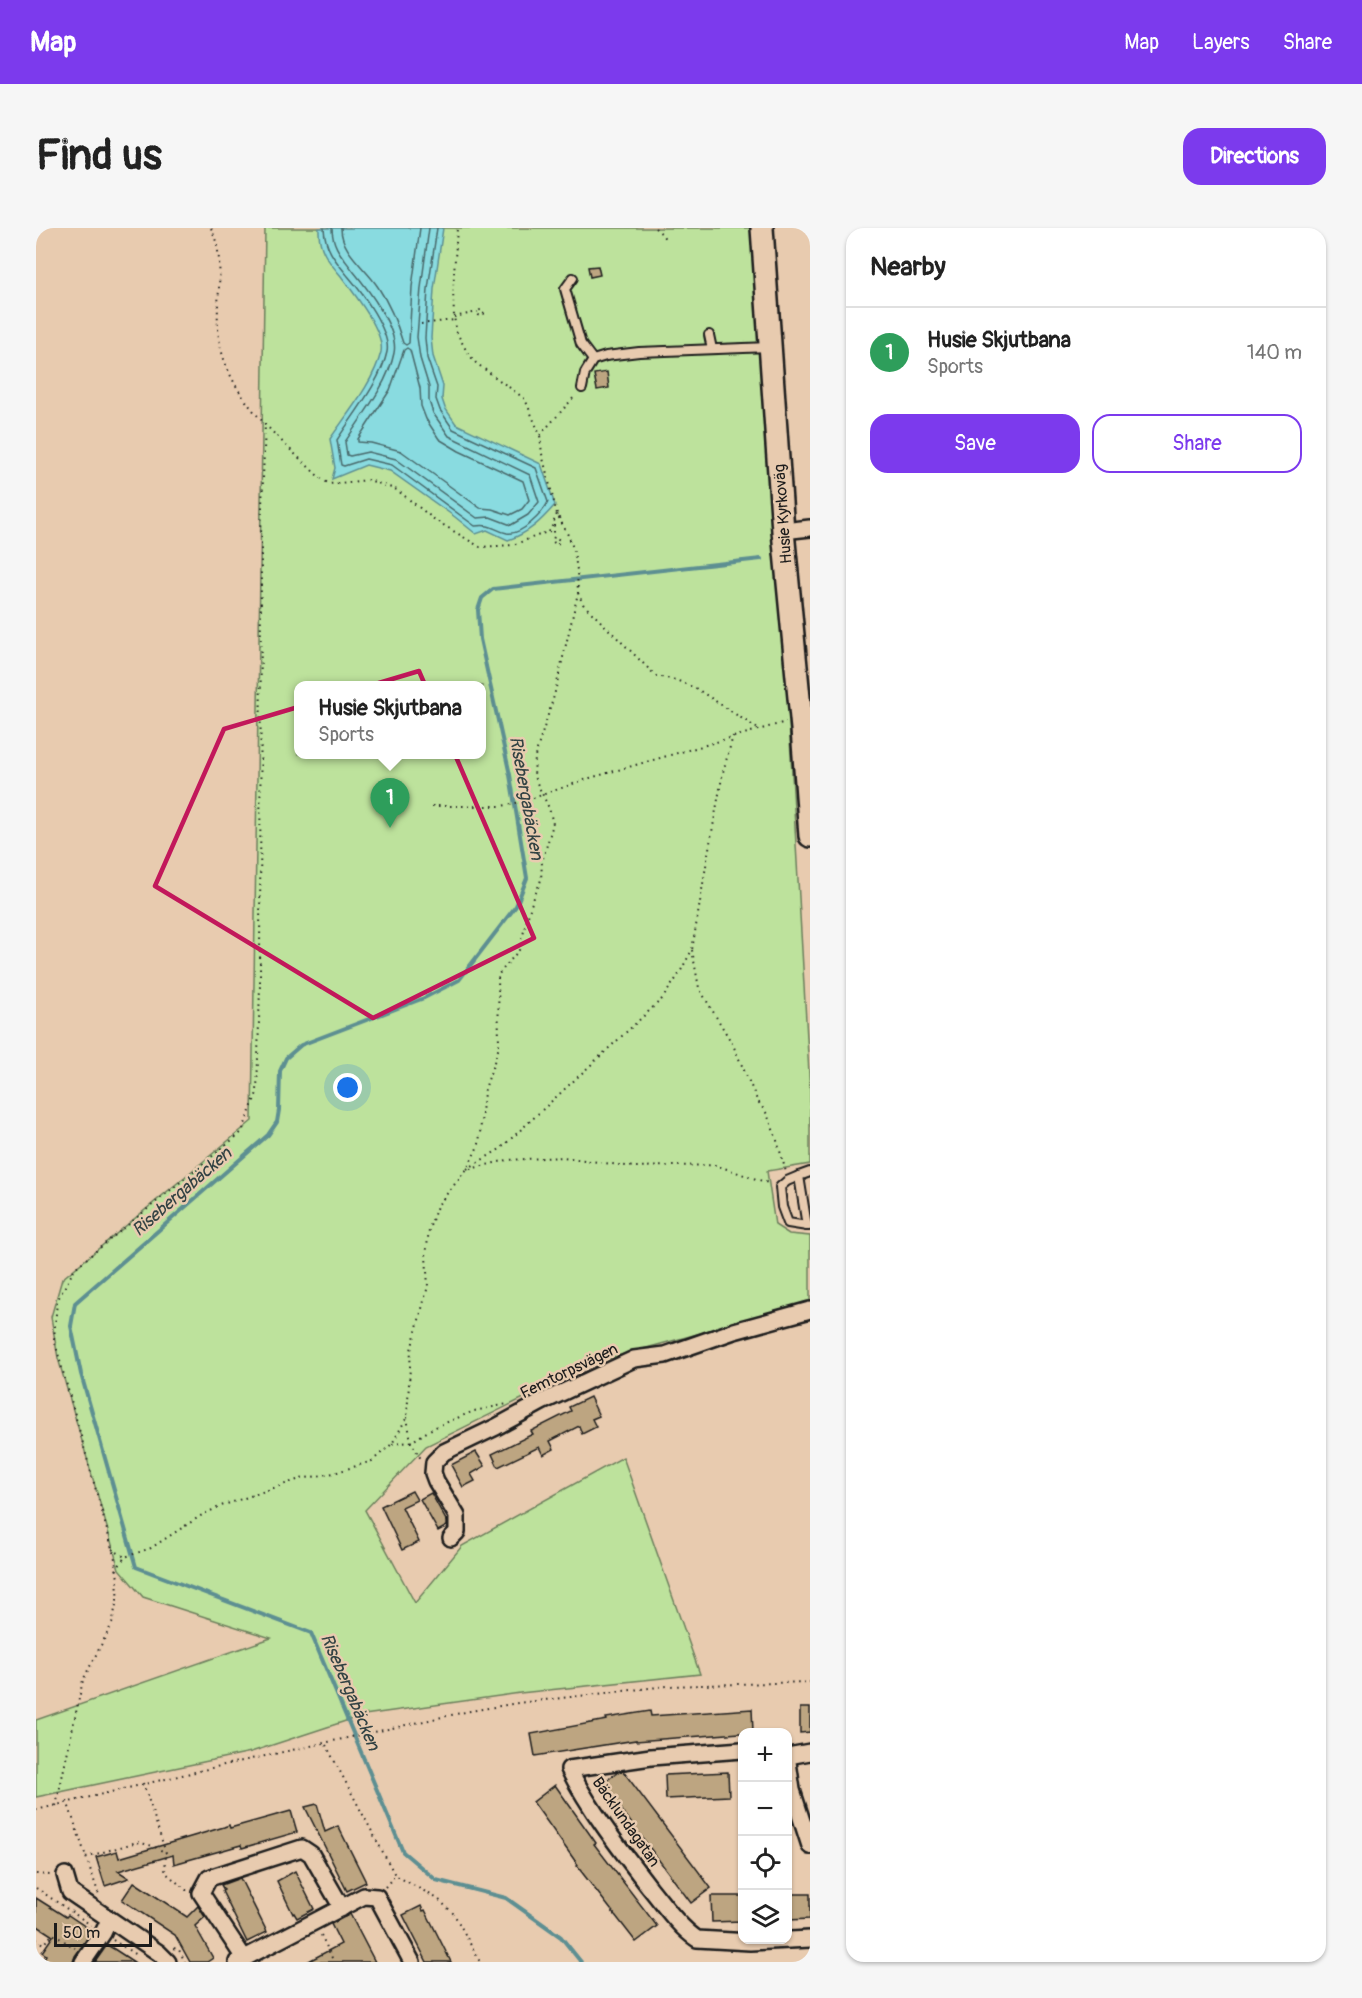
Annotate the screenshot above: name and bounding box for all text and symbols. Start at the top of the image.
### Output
text: Map [30,25,76,60]
text: Map [1124,29,1159,56]
text: Layers [1192,29,1250,56]
text: Share [1283,29,1332,56]
button: Directions [1183,128,1326,185]
text: Find us [36,130,162,182]
text: Nearby [870,251,946,283]
text: Husie Skjutbana [927,326,1071,354]
text: 1 [886,340,893,365]
text: 140 m [1247,340,1302,365]
text: Sports [927,354,983,379]
button: Save [870,414,1080,473]
button: Share [1092,414,1302,473]
street label: Husie Kyrkoväg [770,463,796,565]
popup [294,681,486,759]
text: Husie Skjutbana [318,694,462,722]
text: Sports [318,722,374,747]
water label: Risebergabäcken [504,735,548,862]
pin: 1 [370,778,410,828]
your location [333,1073,362,1102]
water label: Risebergabäcken [127,1142,237,1242]
street label: Femtorpsvägen [517,1339,621,1403]
water label: Risebergabäcken [315,1630,385,1755]
map controls [738,1728,792,1944]
button: + [738,1728,792,1782]
street label: Bäcklundagatan [588,1773,664,1871]
button: − [738,1782,792,1836]
button: locate [738,1836,792,1890]
button: layers [738,1890,792,1944]
scale bar [54,1920,152,1948]
text: 50 m [63,1923,100,1943]

